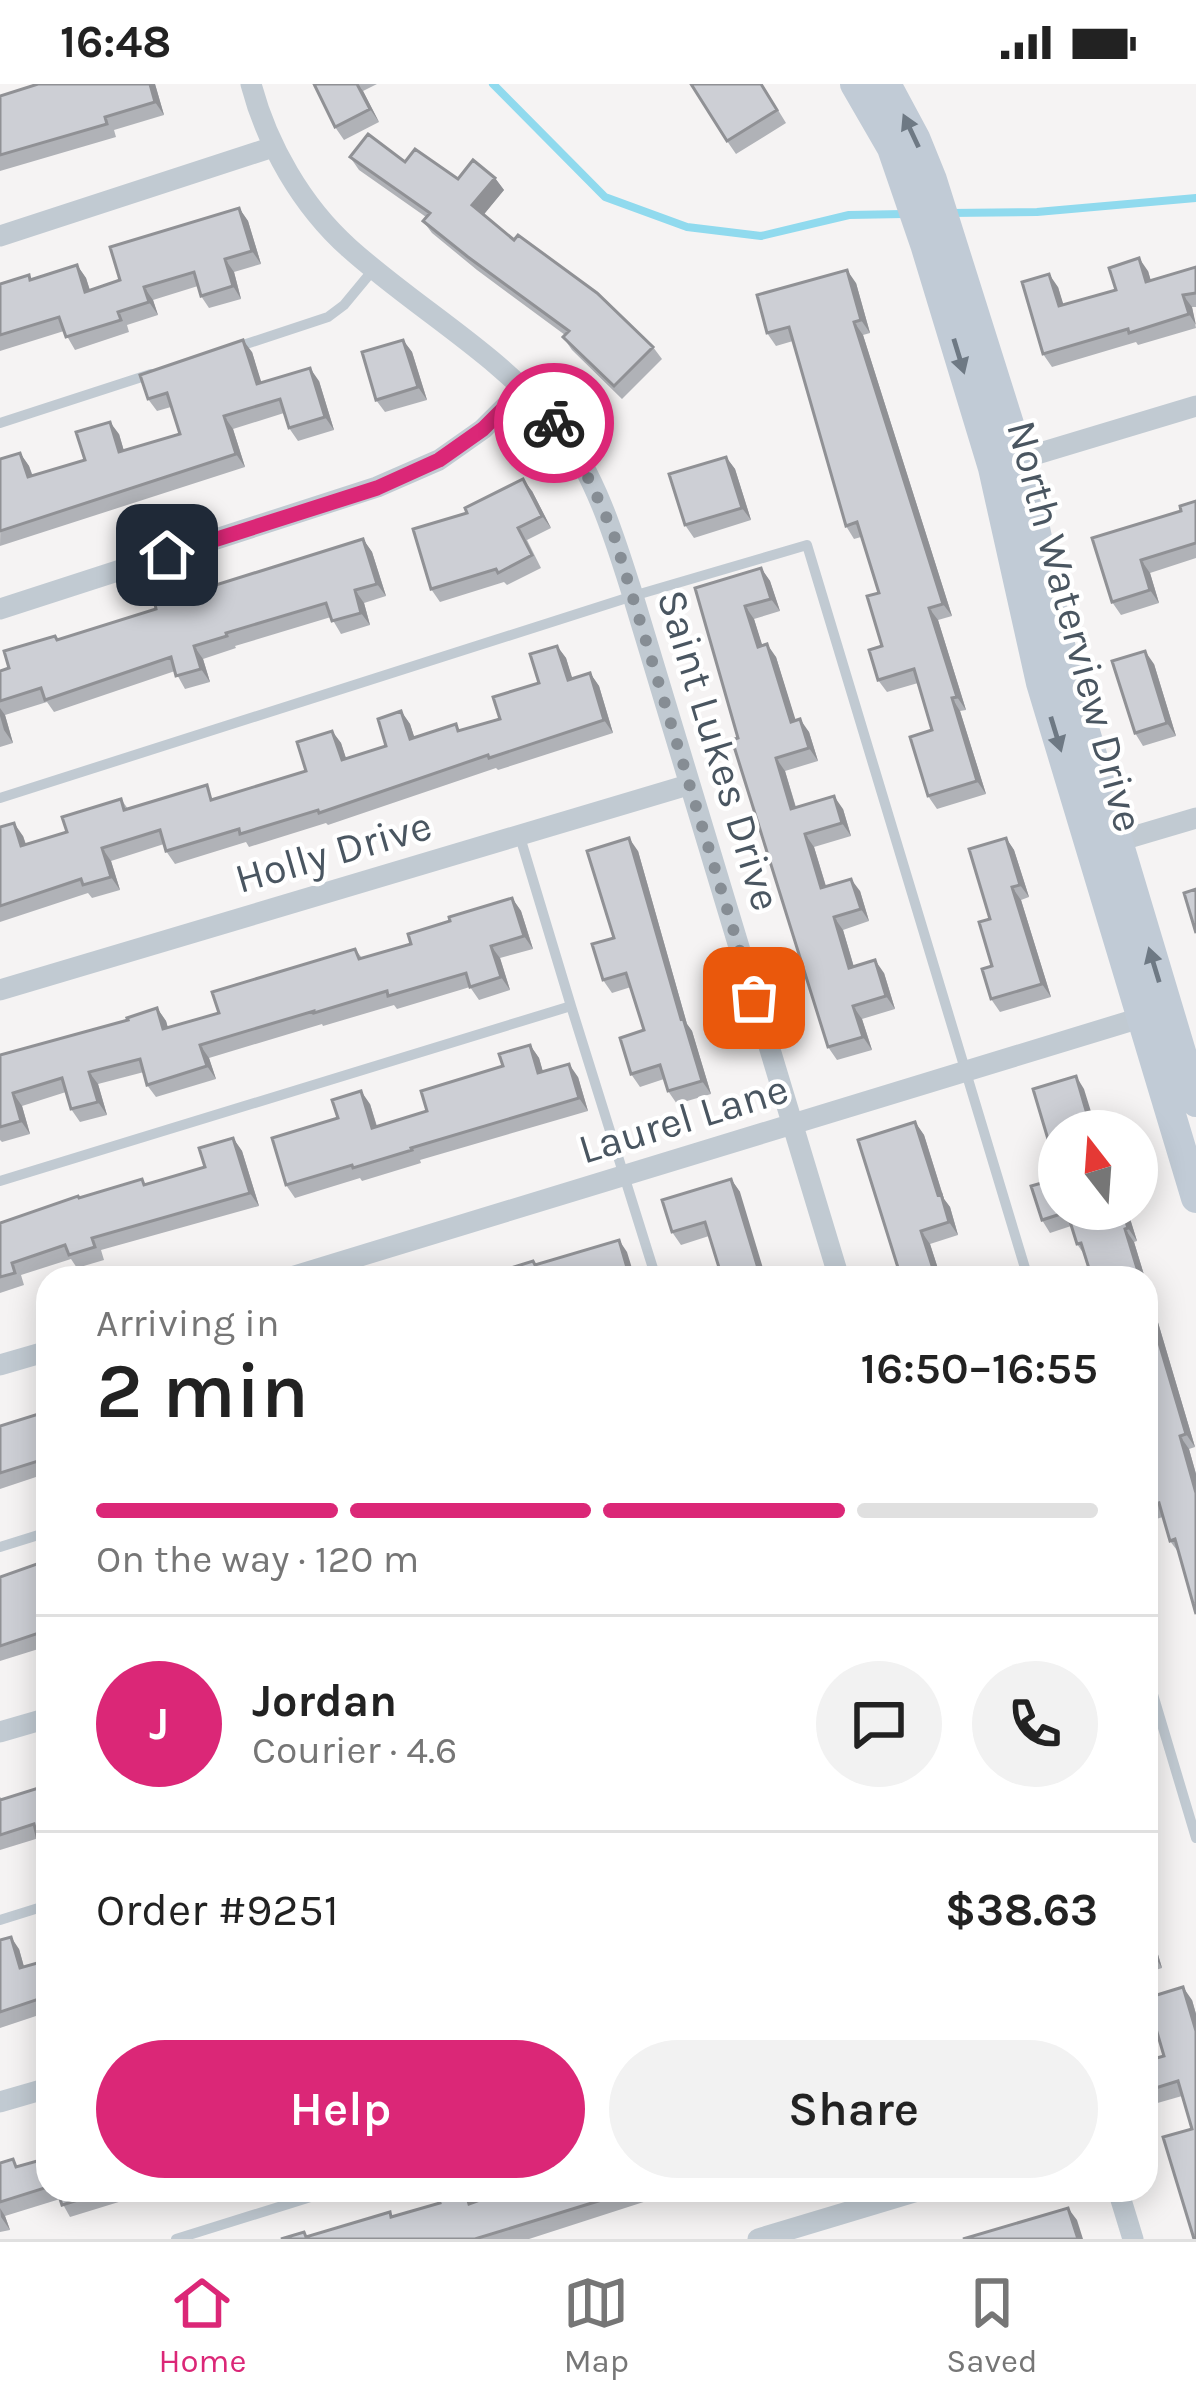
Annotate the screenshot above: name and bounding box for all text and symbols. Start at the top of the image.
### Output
text: 16:48 [60,16,171,68]
one-way arrow [901,113,921,148]
one-way arrow [951,338,969,375]
courier [494,363,614,483]
icon: bike [521,390,587,456]
street label: North Waterview Drive [996,415,1154,837]
pin [116,504,218,606]
icon: home [134,522,200,588]
street label: Saint Lukes Drive [647,584,792,917]
one-way arrow [1048,716,1066,752]
street label: Holly Drive [229,800,437,904]
one-way arrow [1144,946,1163,983]
pin [703,947,805,1049]
icon: bag [721,965,787,1031]
street label: Laurel Lane [573,1063,794,1174]
north arrow [1038,1110,1158,1230]
map controls [1038,1110,1158,1230]
text: Arriving in [96,1300,279,1346]
text: 16:50–16:55 [861,1342,1098,1394]
text: 2 min [96,1345,309,1437]
text: On the way · 120 m [96,1536,419,1582]
button: chat [816,1661,942,1787]
button: phone [972,1661,1098,1787]
text: Jordan [252,1675,397,1727]
text: J [149,1698,169,1750]
text: Courier · 4.6 [252,1727,457,1773]
text: Order #9251 [96,1884,339,1936]
text: $38.63 [945,1884,1098,1936]
button: Help [96,2040,585,2178]
button: Share [609,2040,1098,2178]
tab: Home [158,2270,246,2380]
tab: Map [563,2270,629,2380]
tab: Saved [946,2270,1038,2380]

